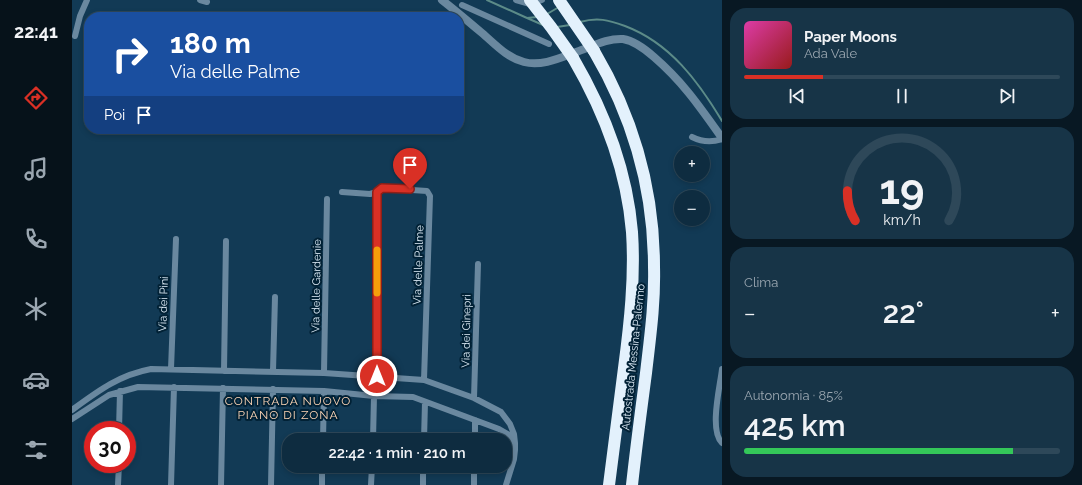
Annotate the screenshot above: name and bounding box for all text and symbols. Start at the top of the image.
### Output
text: 22:41 [14,21,58,42]
text: 180 m [170,27,251,60]
icon: right [104,28,156,80]
text: Paper Moons [804,28,897,46]
text: Ada Vale [804,46,857,61]
text: Via delle Palme [170,61,300,82]
icon: directions [22,84,50,112]
icon: previous [786,85,808,107]
icon: pause [891,85,913,107]
icon: next [996,85,1018,107]
icon: arrive [133,104,155,126]
text: Poi [104,106,125,124]
map controls [674,146,710,226]
button: + [674,146,710,182]
pin [393,148,427,189]
icon: arrive [399,154,421,176]
icon: music [22,155,50,183]
text: 19 [879,165,925,214]
button: − [674,190,710,226]
text: km/h [883,211,921,227]
icon: phone [22,225,50,253]
street label: Via delle Palme [411,225,426,305]
street label: Via delle Gardenie [309,239,324,333]
text: Clima [744,275,778,290]
street label: Via dei Pini [156,276,171,332]
street label: Autostrada Messina-Palermo [619,283,648,431]
street label: Via dei Ginepri [459,294,474,368]
icon: climate [22,295,50,323]
text: 22° [883,295,924,330]
text: − [744,300,756,326]
text: + [1051,300,1060,326]
position arrow [356,355,398,397]
icon: car [22,366,50,394]
text: Autonomia · 85% [744,388,843,403]
district label: CONTRADA NUOVO PIANO DI ZONA [225,394,351,422]
text: 425 km [744,408,846,443]
speed limit sign: 30 [84,421,136,473]
icon: filters [22,436,50,464]
text: 22:42 · 1 min · 210 m [328,444,466,462]

